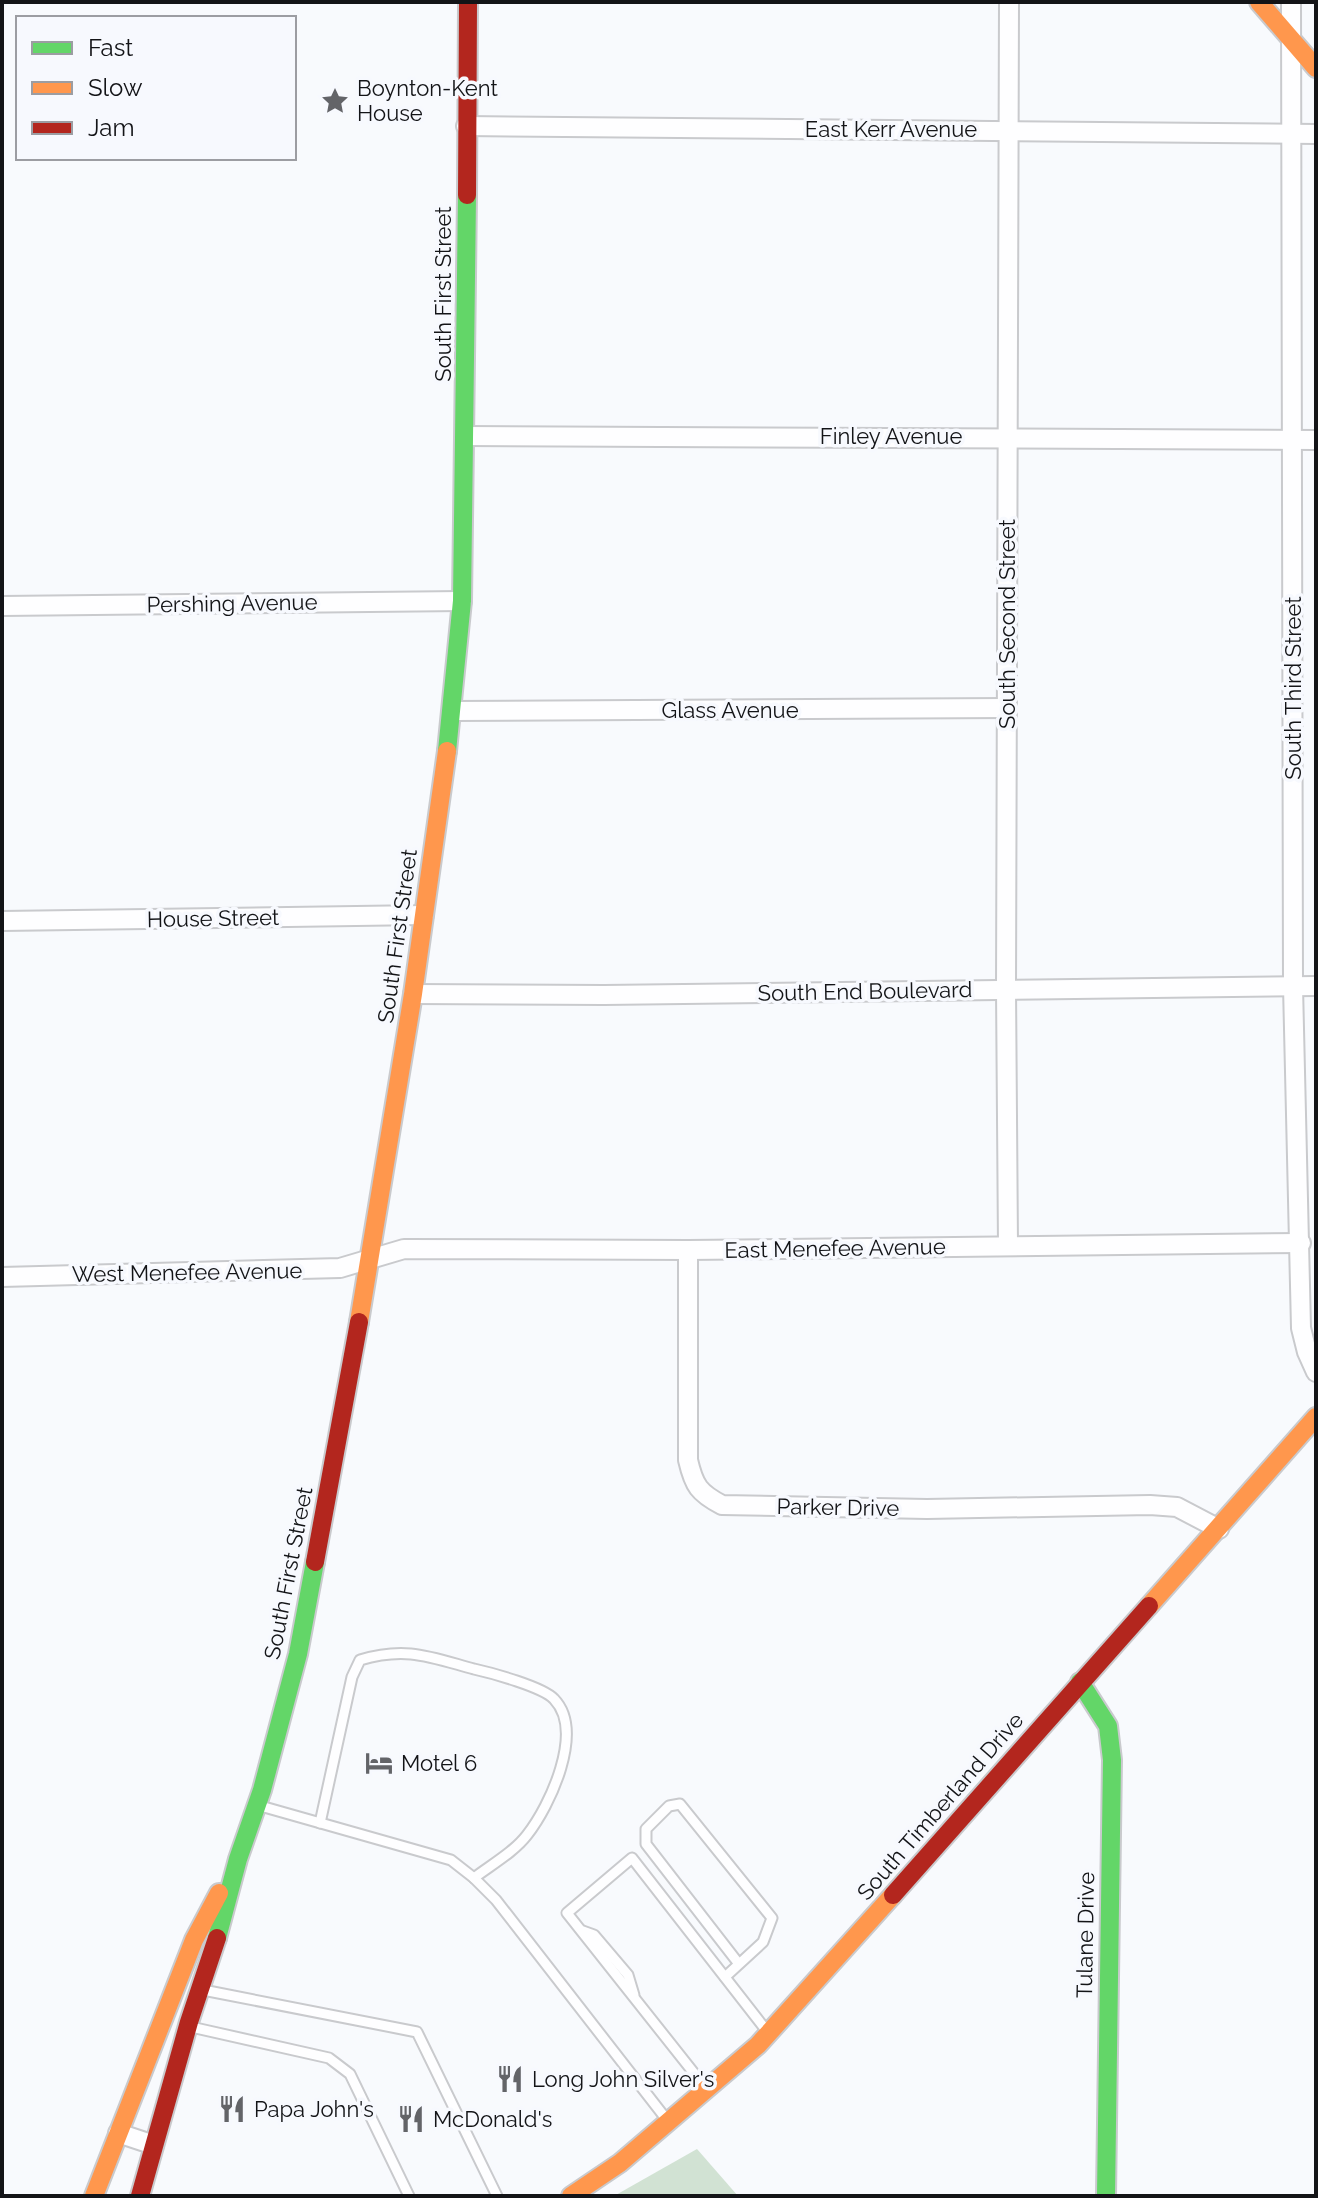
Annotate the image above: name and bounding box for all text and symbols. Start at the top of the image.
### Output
legend [16,16,296,160]
text: Fast [88,33,133,62]
text: Slow [88,73,143,102]
place label: Boynton-Kent House [357,75,498,126]
place icon: Boynton-Kent House [320,86,350,116]
text: Jam [88,113,134,142]
street label: East Kerr Avenue [805,116,977,142]
street label: South First Street [430,206,456,382]
street label: Finley Avenue [820,423,962,449]
street label: South Second Street [994,518,1020,729]
street label: Pershing Avenue [146,589,318,617]
street label: South Third Street [1280,596,1306,780]
street label: Glass Avenue [661,697,799,723]
street label: South First Street [372,847,422,1025]
street label: House Street [147,904,280,932]
street label: South End Boulevard [757,976,973,1006]
street label: East Menefee Avenue [724,1233,946,1263]
street label: West Menefee Avenue [72,1257,303,1287]
street label: South First Street [259,1484,318,1662]
street label: Parker Drive [777,1493,900,1521]
street label: South Timberland Drive [851,1707,1029,1905]
hotel icon: Motel 6 [364,1748,394,1778]
place label: Motel 6 [401,1750,477,1776]
street label: Tulane Drive [1071,1871,1099,1998]
restaurant icon: Long John Silver's [495,2064,525,2094]
place label: Long John Silver's [532,2066,714,2092]
restaurant icon: Papa John's [217,2094,247,2124]
place label: Papa John's [254,2096,374,2122]
restaurant icon: McDonald's [396,2104,426,2134]
place label: McDonald's [433,2106,552,2132]

